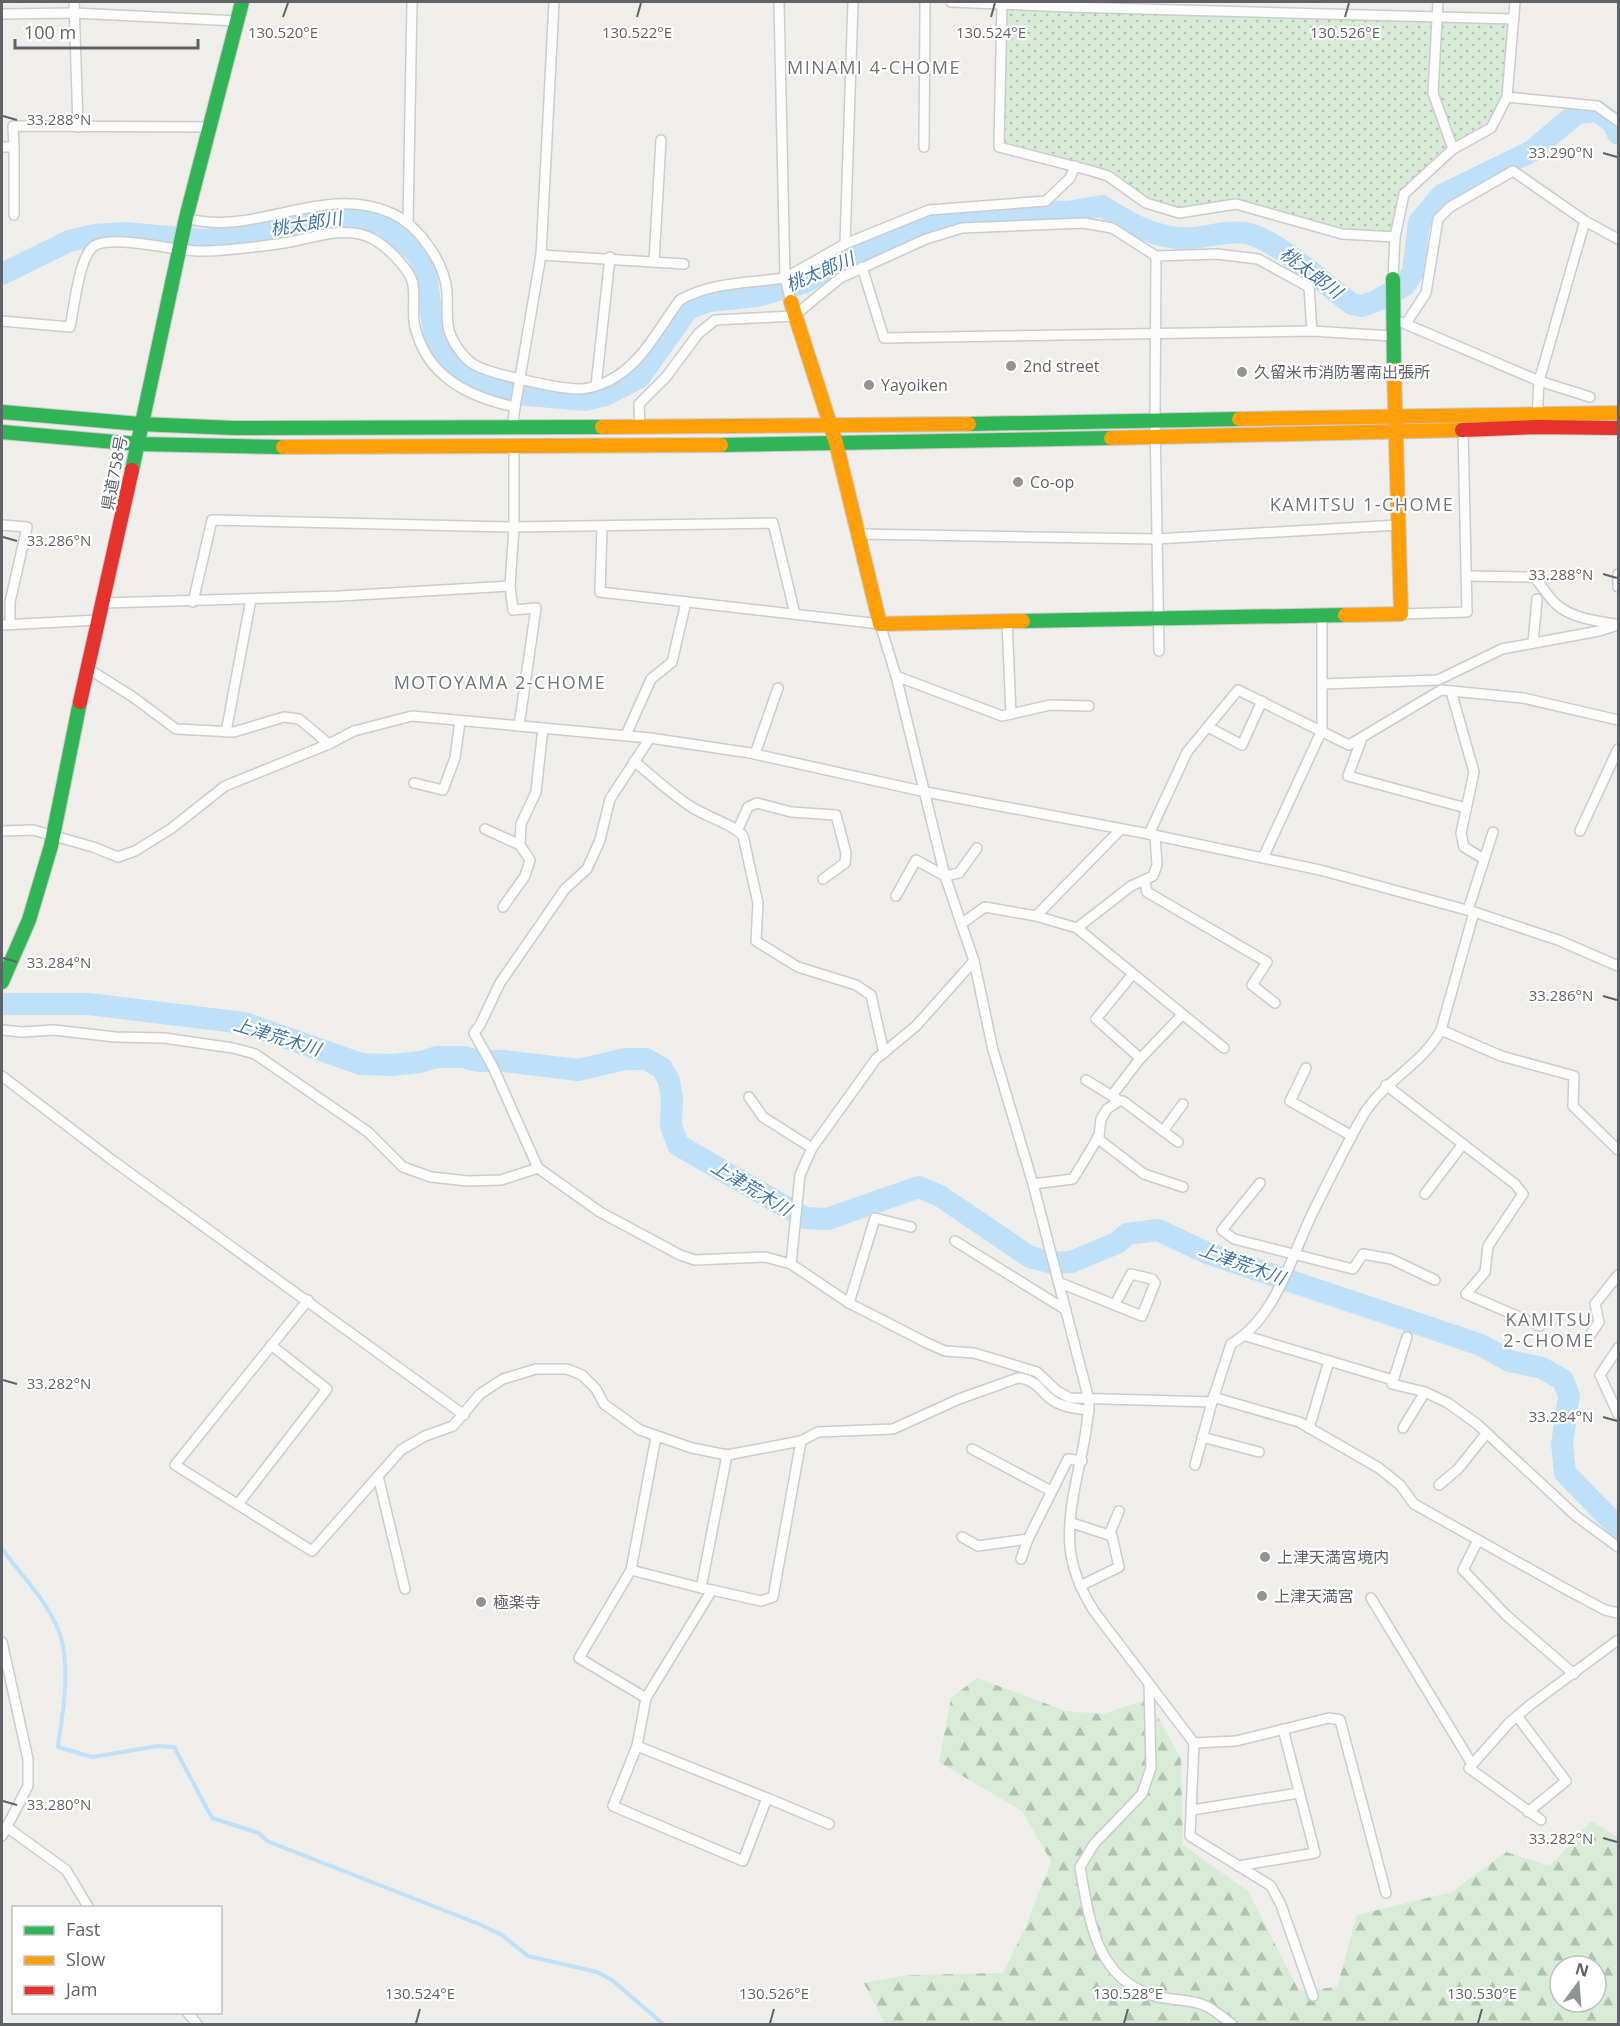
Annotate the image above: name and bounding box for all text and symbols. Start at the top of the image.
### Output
scale bar [15,12,198,50]
text: 100 m [24,20,76,44]
text: 130.520°E [248,22,318,42]
text: 130.522°E [602,22,672,42]
text: 130.524°E [956,22,1026,42]
text: 130.526°E [1310,22,1380,42]
district label: MINAMI 4-CHOME [787,55,961,79]
text: 33.288°N [27,109,91,129]
text: 33.290°N [1529,142,1593,162]
water label: 桃太郎川 [268,205,345,240]
water label: 桃太郎川 [1276,241,1349,305]
water label: 桃太郎川 [782,245,859,296]
place label: 2nd street [1023,355,1100,377]
marker: 2nd street [1004,359,1018,373]
place label: 久留米市消防署南出張所 [1254,361,1430,383]
marker: 久留米市消防署南出張所 [1235,365,1249,379]
place label: Yayoiken [881,374,948,396]
marker: Yayoiken [862,378,876,392]
street label: 県道758号 [96,434,132,512]
place label: Co-op [1030,471,1074,493]
marker: Co-op [1011,475,1025,489]
district label: KAMITSU 1-CHOME [1270,492,1454,516]
text: 33.286°N [27,530,91,550]
text: 33.288°N [1529,564,1593,584]
district label: MOTOYAMA 2-CHOME [394,670,606,694]
text: 33.284°N [27,952,91,972]
text: 33.286°N [1529,985,1593,1005]
water label: 上津荒木川 [231,1011,326,1061]
water label: 上津荒木川 [707,1154,798,1222]
water label: 上津荒木川 [1196,1236,1291,1290]
district label: KAMITSU 2-CHOME [1503,1307,1595,1352]
text: 33.282°N [27,1373,91,1393]
text: 33.284°N [1529,1406,1593,1426]
place label: 上津天満宮境内 [1277,1546,1389,1568]
marker: 上津天満宮境内 [1258,1550,1272,1564]
place label: 上津天満宮 [1274,1585,1354,1607]
marker: 上津天満宮 [1255,1589,1269,1603]
place label: 極楽寺 [493,1591,541,1613]
marker: 極楽寺 [474,1595,488,1609]
text: 33.280°N [27,1794,91,1814]
text: 33.282°N [1529,1828,1593,1848]
legend [12,1906,222,2014]
text: Fast [66,1917,100,1941]
text: Slow [66,1947,105,1971]
north arrow [1548,1954,1608,2014]
text: N [1573,1957,1591,1982]
text: Jam [64,1977,98,2001]
text: 130.524°E [385,1983,455,2003]
text: 130.526°E [739,1983,809,2003]
text: 130.528°E [1093,1983,1163,2003]
text: 130.530°E [1447,1983,1517,2003]

